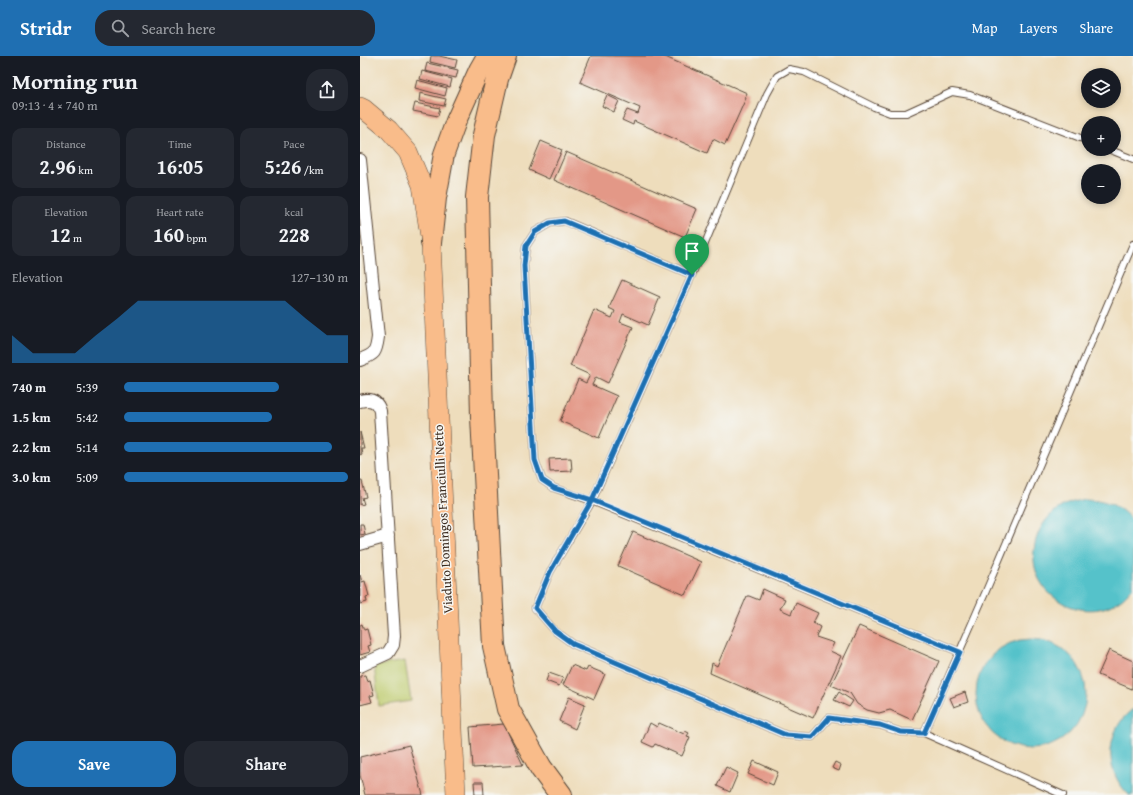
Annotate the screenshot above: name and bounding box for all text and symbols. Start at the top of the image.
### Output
search box [95,10,375,46]
text: Stridr [20,14,71,42]
icon: search [109,17,131,39]
text: Search here [141,18,215,39]
text: Map [972,18,998,38]
text: Layers [1020,18,1058,38]
text: Share [1080,18,1113,38]
text: Morning run [12,65,138,97]
map controls [1081,68,1121,204]
button: layers [1081,68,1121,108]
button: share [306,69,348,111]
text: 09:13 · 4 × 740 m [12,96,98,115]
button: + [1081,116,1121,156]
text: Distance [46,136,86,152]
text: Time [168,136,192,152]
text: Pace [283,136,305,152]
text: 2.96 [39,152,76,181]
text: 16:05 [156,152,204,181]
text: 5:26 [265,152,301,181]
text: km [76,162,93,178]
text: /km [301,162,323,178]
button: − [1081,164,1121,204]
text: Elevation [44,204,88,220]
text: Heart rate [156,204,204,220]
text: kcal [285,204,303,220]
text: 12 [50,220,71,249]
text: 160 [153,220,184,249]
text: 228 [278,220,310,249]
text: m [71,230,82,246]
text: bpm [184,230,207,246]
pin [675,234,709,275]
icon: arrive [681,240,703,262]
text: Elevation [12,268,63,287]
text: 127–130 m [291,268,348,287]
text: 740 m [12,378,46,397]
text: 5:39 [76,378,98,397]
text: 1.5 km [12,408,51,427]
text: 5:42 [76,408,98,427]
street label: Viaduto Domingos Franciulli Netto [429,424,457,614]
text: 2.2 km [12,438,51,457]
text: 5:14 [76,438,98,457]
text: 3.0 km [12,468,51,487]
text: 5:09 [76,468,98,487]
button: Save [12,741,176,787]
button: Share [184,741,348,787]

